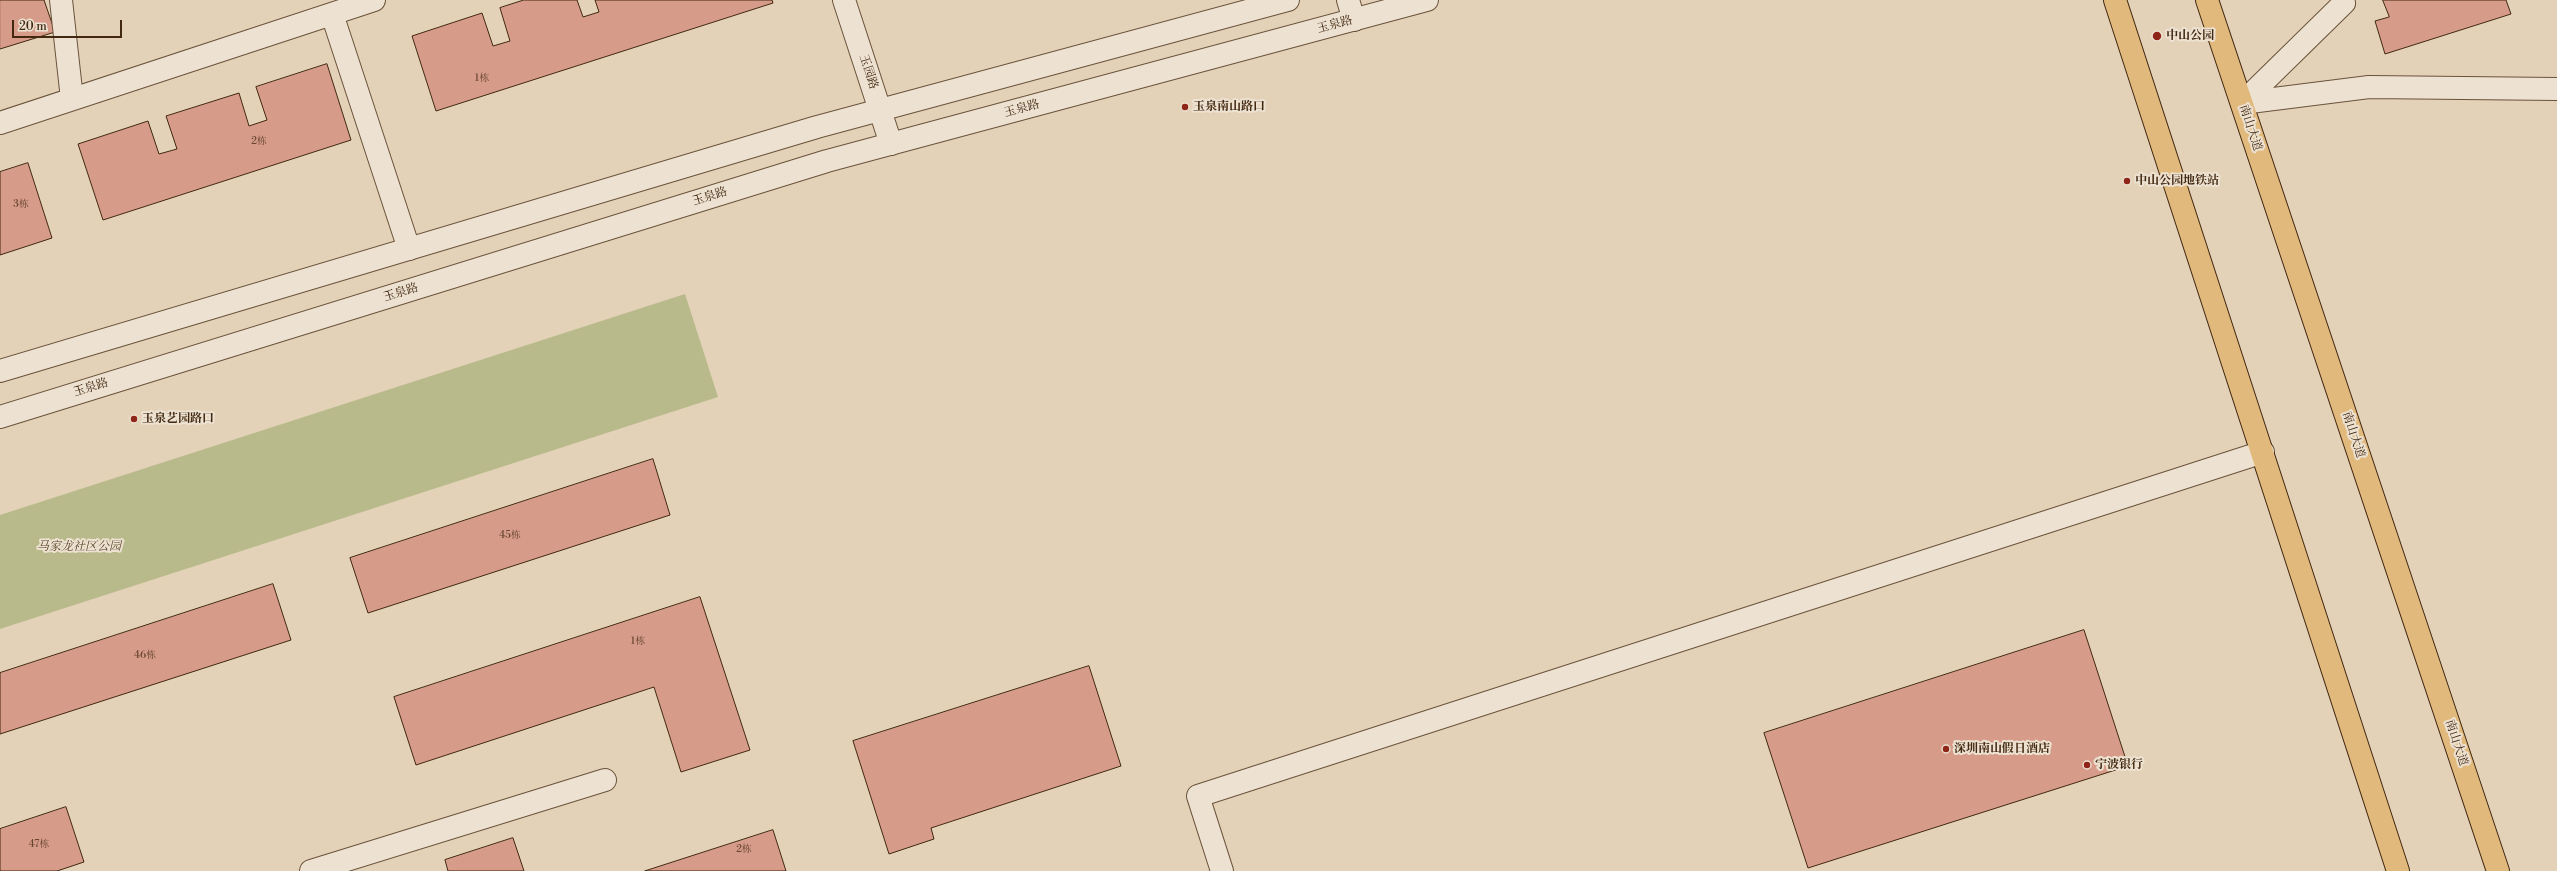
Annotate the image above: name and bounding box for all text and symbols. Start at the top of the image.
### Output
scale bar [14,12,124,38]
street label: 玉泉路 [1316,13,1354,37]
text: 20 m [19,19,47,34]
place label: 中山公园 [2166,29,2214,43]
marker: 中山公园 [2151,30,2163,42]
street label: 玉园路 [856,53,880,91]
house number: 1栋 [475,73,489,85]
street label: 玉泉路 [1003,97,1041,121]
place label: 玉泉南山路口 [1193,100,1265,114]
marker: 玉泉南山路口 [1180,102,1190,112]
street label: 南山大道 [2236,103,2264,153]
house number: 2栋 [251,136,267,148]
place label: 中山公园地铁站 [2135,174,2219,188]
marker: 中山公园地铁站 [2122,176,2132,186]
street label: 玉泉路 [691,185,729,209]
house number: 3栋 [13,199,29,211]
street label: 玉泉路 [382,281,420,305]
street label: 玉泉路 [72,376,110,400]
street label: 南山大道 [2339,410,2367,460]
place label: 玉泉艺园路口 [142,412,214,426]
marker: 玉泉艺园路口 [129,414,139,424]
house number: 45栋 [499,530,521,542]
park label: 马家龙社区公园 [37,540,121,554]
house number: 1栋 [631,636,645,648]
house number: 46栋 [134,650,156,662]
street label: 南山大道 [2442,718,2470,768]
place label: 深圳南山假日酒店 [1954,742,2050,756]
marker: 深圳南山假日酒店 [1941,744,1951,754]
place label: 宁波银行 [2095,758,2143,772]
marker: 宁波银行 [2082,760,2092,770]
house number: 47栋 [29,839,49,851]
house number: 2栋 [736,844,752,856]

